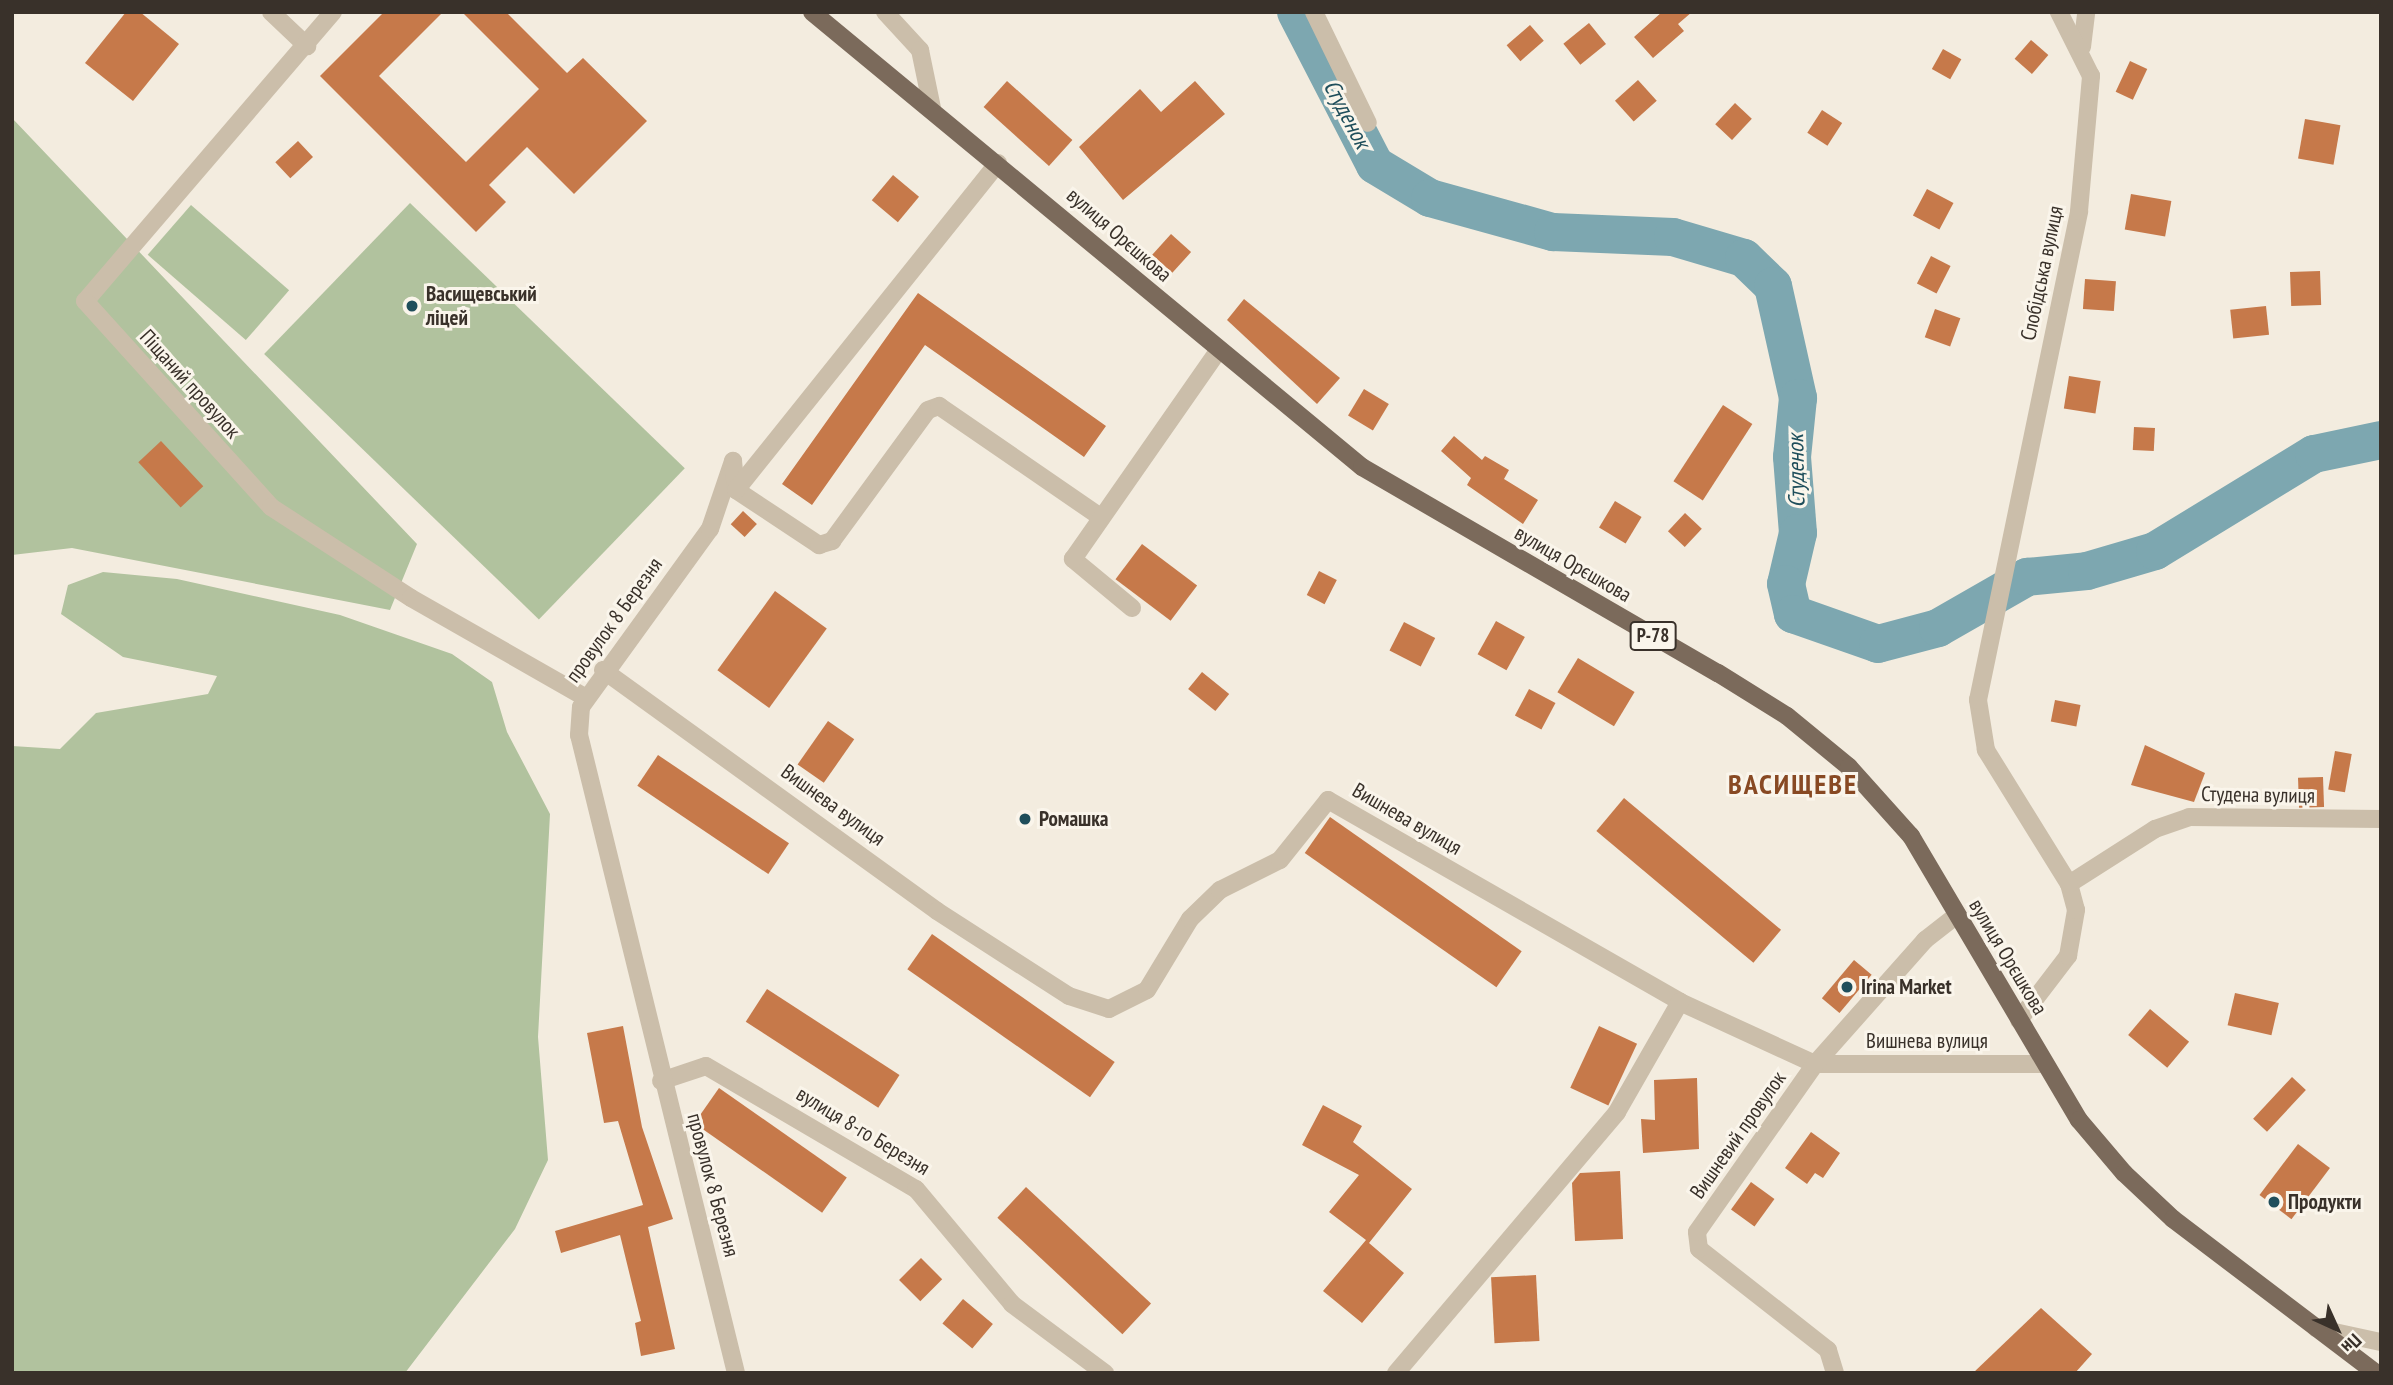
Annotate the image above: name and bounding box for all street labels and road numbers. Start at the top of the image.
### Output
street label: вулиця Орєшкова [1061,183,1177,287]
street label: Слобідська вулиця [2015,203,2069,343]
street label: Піщаний провулок [135,324,245,444]
street label: вулиця Орєшкова [1510,520,1636,608]
street label: провулок 8 Березня [560,553,668,687]
road number: Р-78 [1628,621,1678,652]
street label: Вишнева вулиця [776,759,890,851]
street label: Вишнева вулиця [1348,778,1466,860]
street label: Студена вулиця [2201,781,2315,809]
street label: вулиця Орєшкова [1964,895,2052,1019]
street label: Вишнева вулиця [1866,1028,1988,1054]
street label: Вишневий провулок [1685,1066,1791,1204]
street label: вулиця 8-го Березня [792,1081,934,1181]
street label: провулок 8 Березня [682,1110,744,1260]

